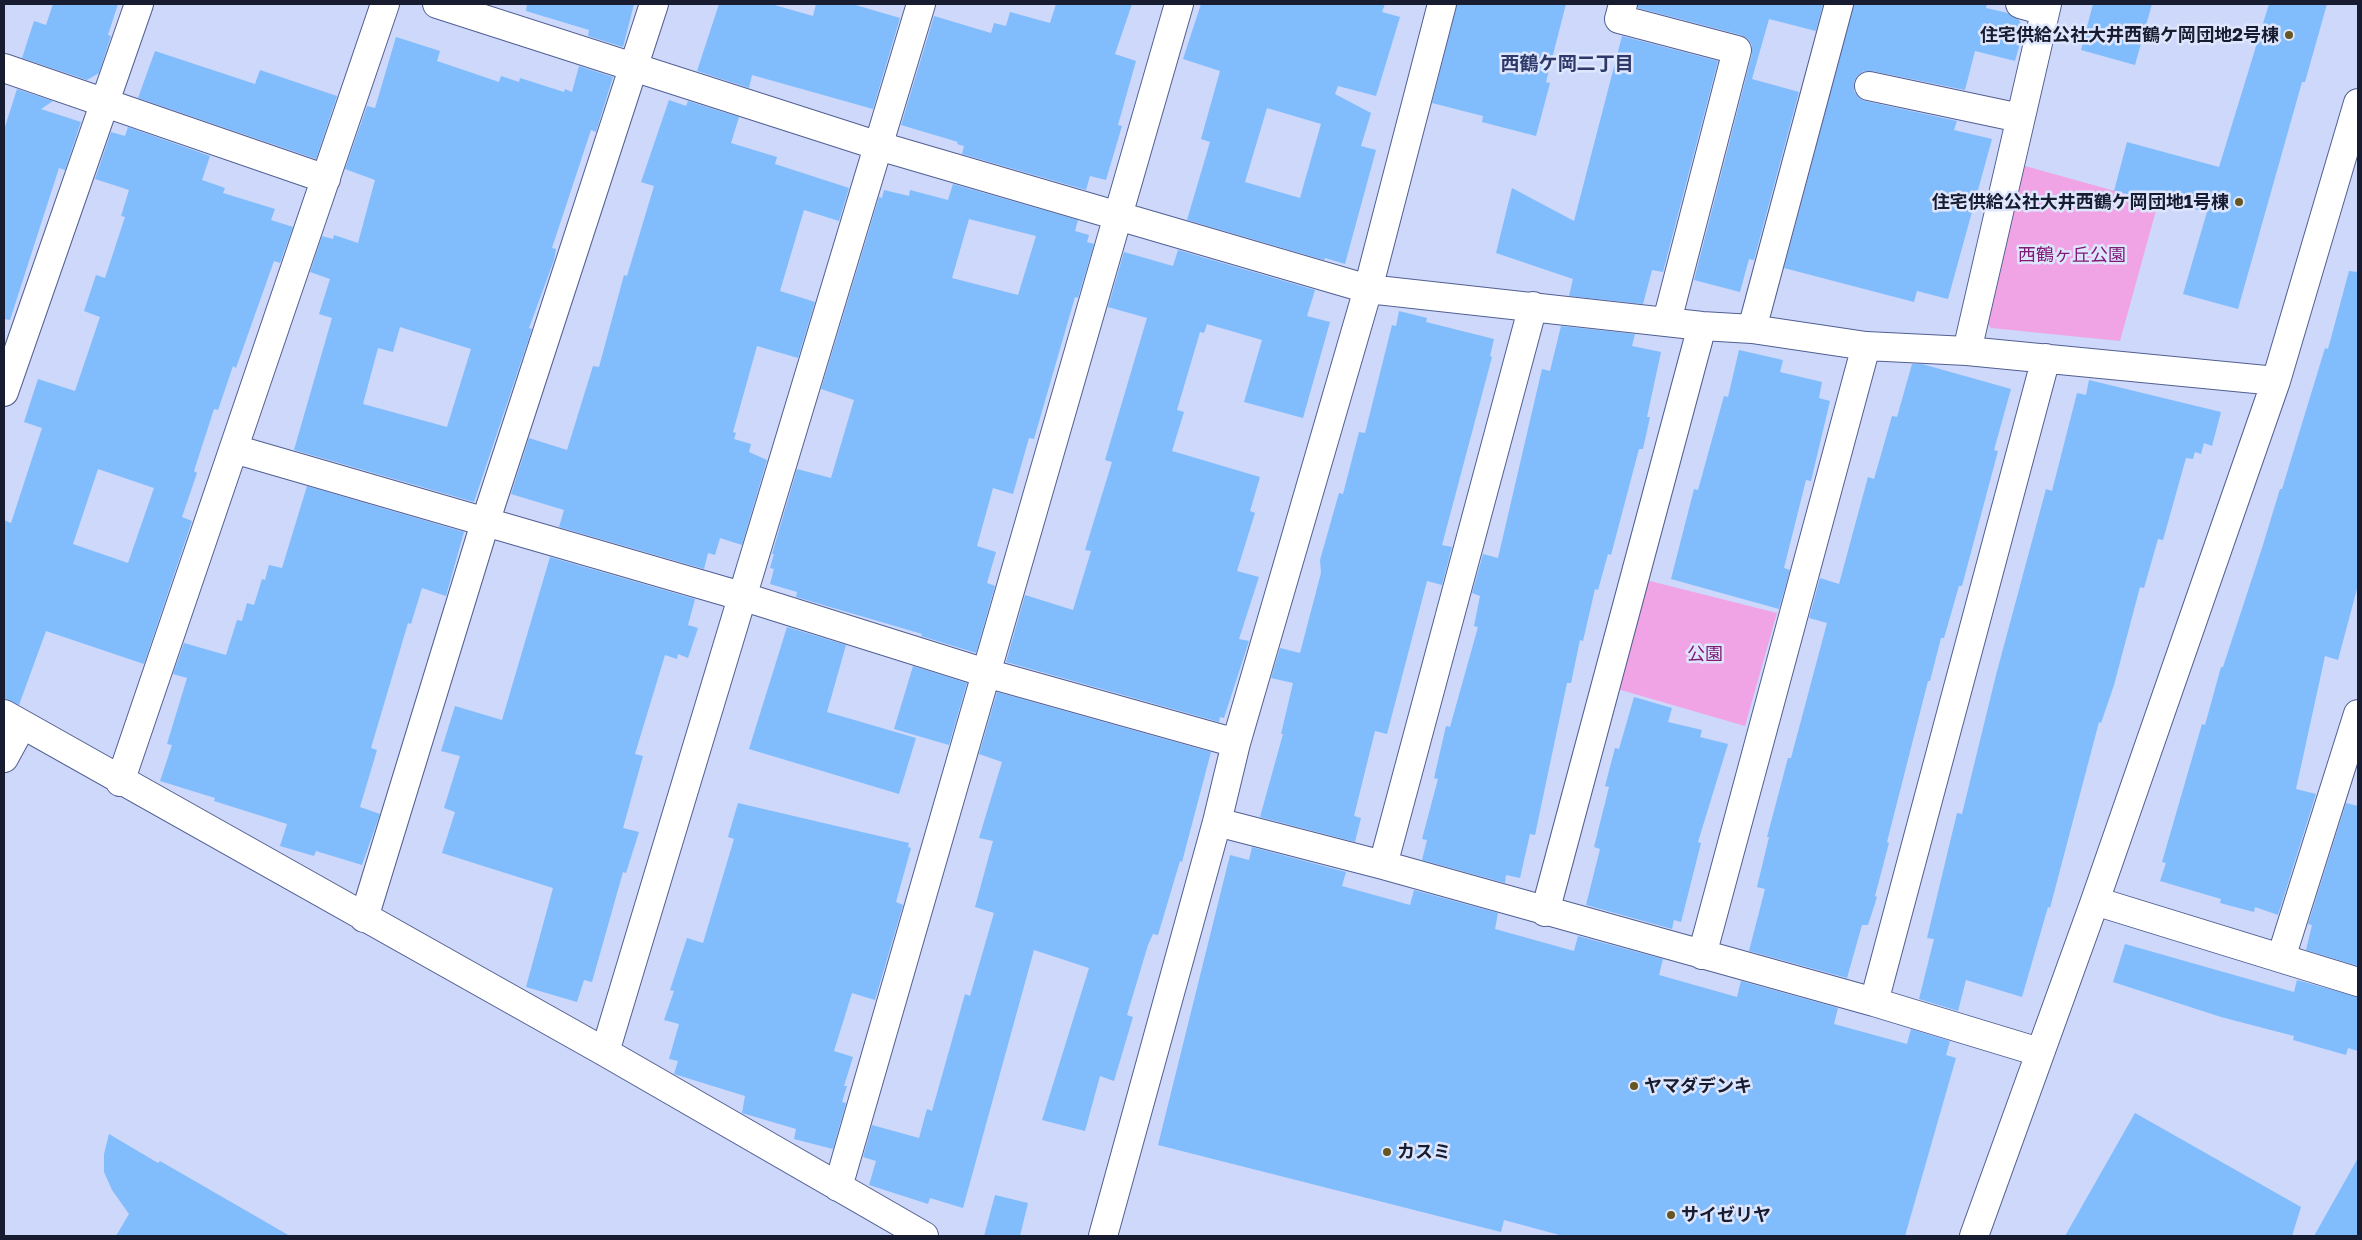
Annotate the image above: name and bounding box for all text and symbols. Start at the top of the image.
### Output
place label: 住宅供給公社大井西鶴ケ岡団地2号棟 [1980,24,2279,46]
marker: 住宅供給公社大井西鶴ケ岡団地2号棟 [2283,29,2295,41]
district label: 西鶴ケ岡二丁目 [1501,53,1633,75]
place label: 住宅供給公社大井西鶴ケ岡団地1号棟 [1932,191,2229,213]
marker: 住宅供給公社大井西鶴ケ岡団地1号棟 [2233,196,2245,208]
park label: 西鶴ヶ丘公園 [2018,244,2126,266]
park label: 公園 [1687,643,1723,665]
place label: ヤマダデンキ [1644,1075,1752,1097]
marker: ヤマダデンキ [1628,1080,1640,1092]
place label: カスミ [1397,1141,1451,1163]
marker: カスミ [1381,1146,1393,1158]
place label: サイゼリヤ [1681,1204,1771,1226]
marker: サイゼリヤ [1665,1209,1677,1221]

